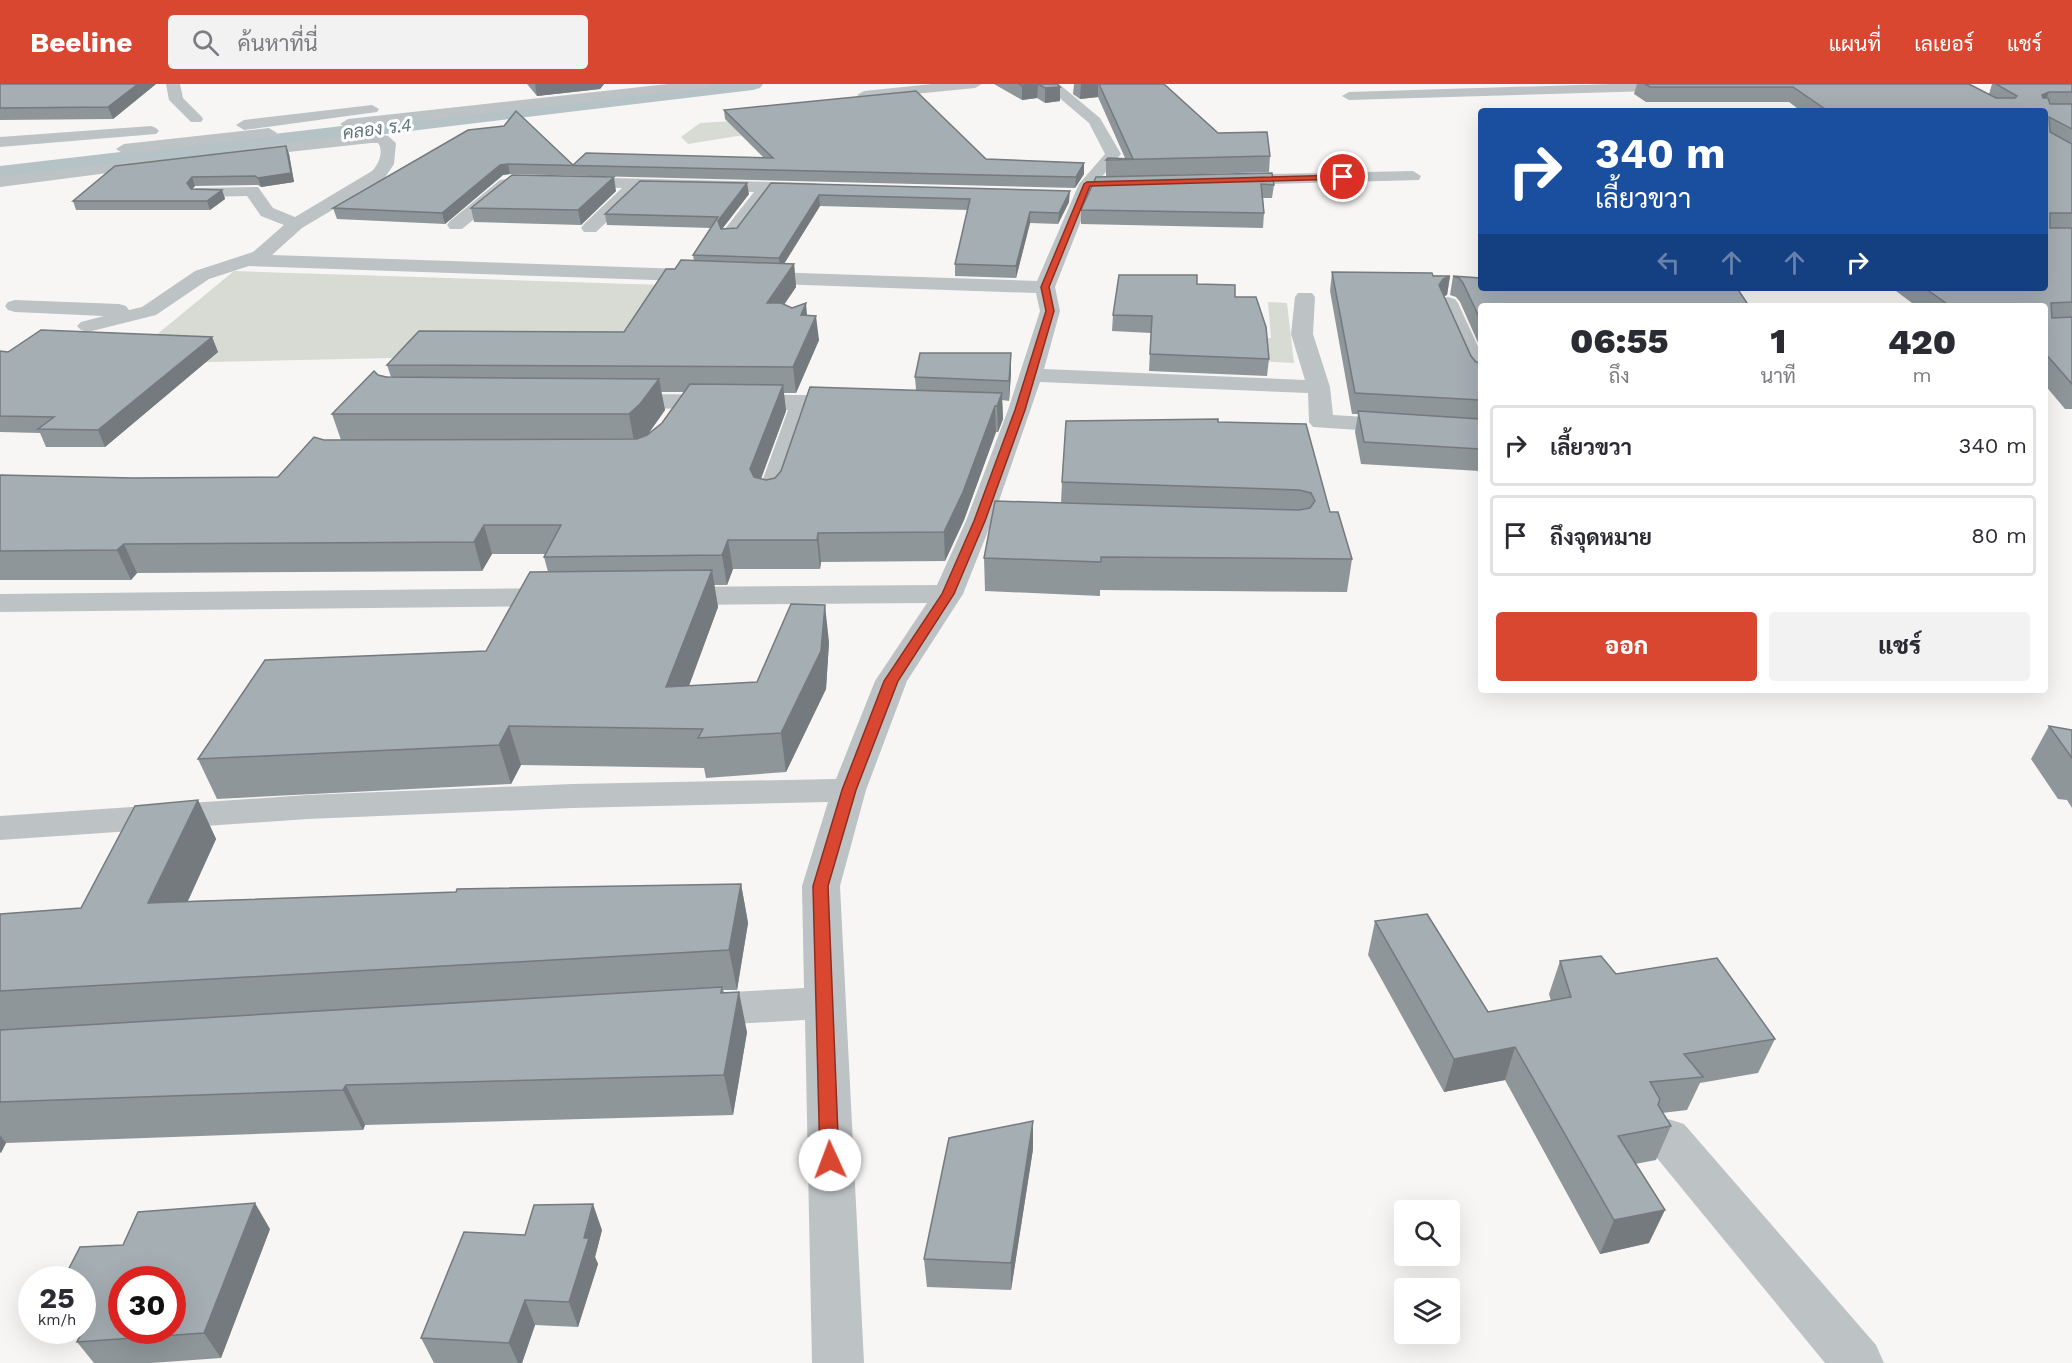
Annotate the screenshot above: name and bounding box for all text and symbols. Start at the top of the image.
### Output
search box [168,15,588,69]
text: Beeline [30,26,132,59]
icon: search [189,26,222,59]
text: ค้นหาที่นี่ [237,31,318,56]
text: แผนที่ [1829,31,1881,56]
text: เลเยอร์ [1914,31,1974,56]
text: แชร์ [2007,31,2042,56]
water label: คลอง ร.4 [341,114,413,143]
text: 340 m [1595,129,1726,178]
icon: right [1496,132,1574,210]
pin [1317,151,1368,202]
icon: arrive [1326,160,1359,193]
text: เลี้ยวขวา [1595,183,1691,215]
icon: left [1652,246,1685,279]
icon: ahead [1715,246,1748,279]
icon: ahead [1778,246,1811,279]
icon: right [1841,246,1874,279]
text: 06:55 [1570,320,1669,362]
text: 1 [1770,320,1786,362]
text: 420 [1888,321,1956,363]
text: m [1912,363,1932,387]
text: ถึง [1609,364,1630,388]
text: นาที [1760,364,1796,388]
icon: right [1499,429,1532,462]
text: 340 m [1959,433,2027,458]
text: เลี้ยวขวา [1550,435,1632,460]
icon: arrive [1499,519,1532,552]
text: 80 m [1971,523,2027,548]
text: ถึงจุดหมาย [1550,525,1652,550]
button: ออก [1496,612,1757,681]
button: แชร์ [1769,612,2030,681]
position arrow [798,1128,862,1192]
map controls [1394,1200,1460,1344]
button: search [1394,1200,1460,1266]
speed limit sign: 30 [108,1266,186,1344]
button: layers [1394,1278,1460,1344]
text: 25 [39,1280,75,1315]
text: km/h [38,1311,76,1329]

